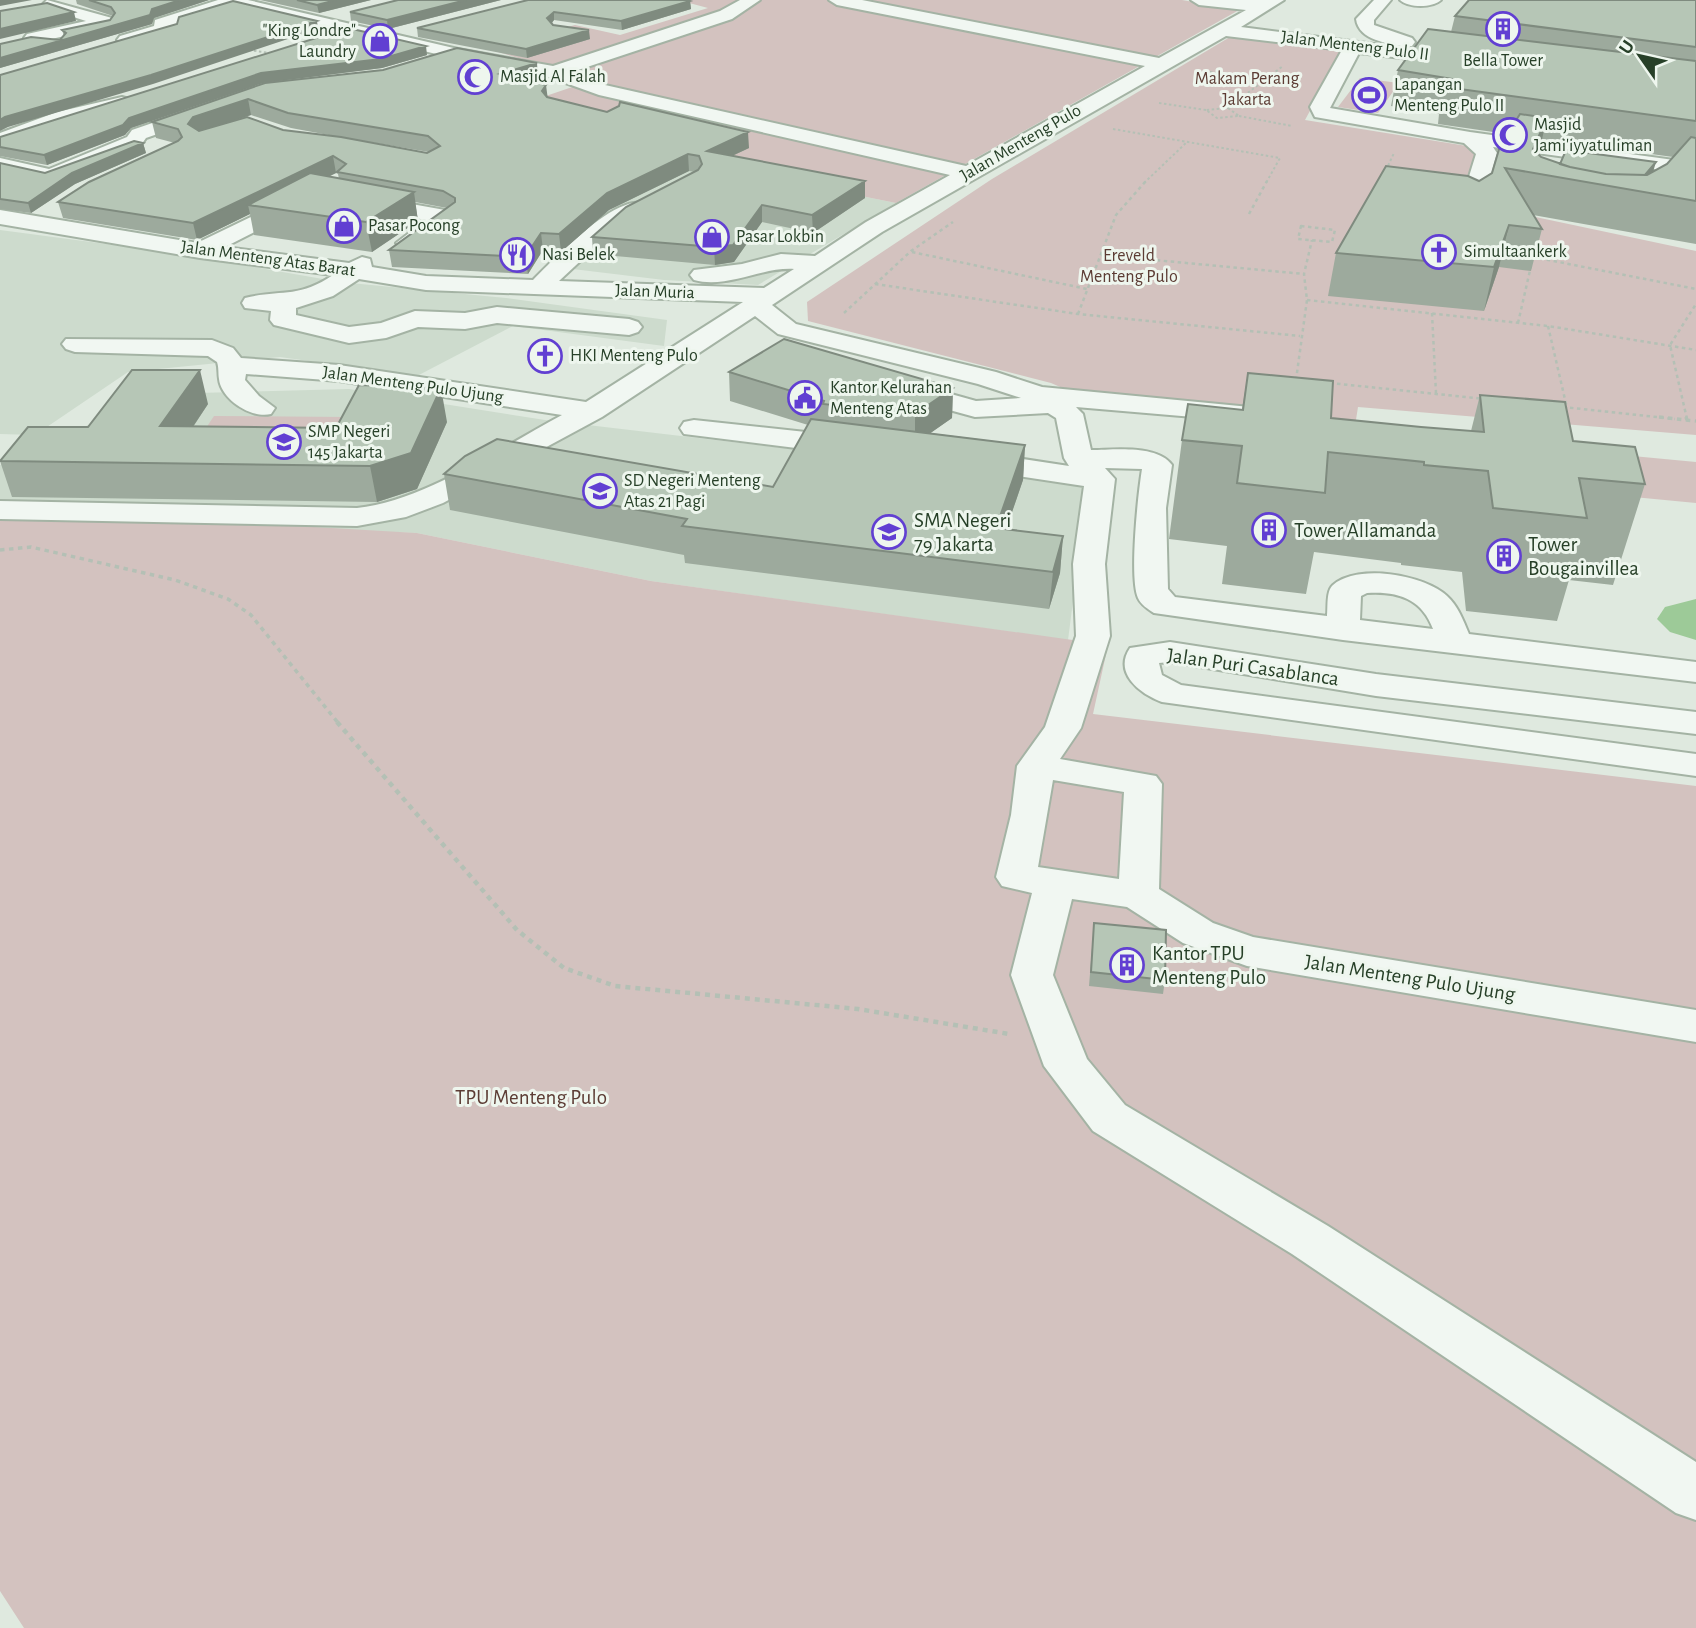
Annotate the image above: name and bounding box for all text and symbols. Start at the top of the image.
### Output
building icon: Bella Tower [1484,10,1522,48]
north arrow [1605,21,1675,91]
place label: "King Londre" Laundry [263,22,356,61]
shop icon: "King Londre" Laundry [361,22,399,60]
street label: Jalan Menteng Pulo II [1280,28,1430,64]
text: U [1616,37,1638,58]
place label: Bella Tower [1463,52,1543,70]
mosque icon: Masjid Al Falah [456,58,494,96]
place label: Masjid Al Falah [500,68,606,86]
park label: Makam Perang Jakarta [1195,70,1299,109]
sports icon: Lapangan Menteng Pulo II [1350,76,1388,114]
place label: Lapangan Menteng Pulo II [1394,76,1504,115]
street label: Jalan Menteng Pulo [958,101,1085,185]
mosque icon: Masjid Jami'iyyatuliman [1491,116,1529,154]
place label: Masjid Jami'iyyatuliman [1534,116,1652,155]
shop icon: Pasar Pocong [325,207,363,245]
place label: Pasar Pocong [368,217,460,235]
shop icon: Pasar Lokbin [693,218,731,256]
place label: Pasar Lokbin [736,228,824,246]
church icon: Simultaankerk [1420,233,1458,271]
restaurant icon: Nasi Belek [498,236,536,274]
street label: Jalan Menteng Atas Barat [180,238,357,280]
place label: Simultaankerk [1464,243,1567,261]
place label: Nasi Belek [542,246,616,264]
park label: Ereveld Menteng Pulo [1080,247,1178,286]
street label: Jalan Muria [615,282,695,302]
church icon: HKI Menteng Pulo [526,337,564,375]
place label: HKI Menteng Pulo [570,347,698,365]
street label: Jalan Menteng Pulo Ujung [322,363,505,407]
public building icon: Kantor Kelurahan Menteng Atas [786,379,824,417]
place label: Kantor Kelurahan Menteng Atas [830,379,952,418]
school or university icon: SMP Negeri 145 Jakarta [265,423,303,461]
place label: SMP Negeri 145 Jakarta [308,423,390,462]
school or university icon: SD Negeri Menteng Atas 21 Pagi [581,472,619,510]
place label: SD Negeri Menteng Atas 21 Pagi [624,472,761,511]
place label: SMA Negeri 79 Jakarta [914,510,1011,555]
building icon: Tower Allamanda [1250,511,1288,549]
school or university icon: SMA Negeri 79 Jakarta [870,513,908,551]
place label: Tower Allamanda [1294,520,1437,541]
place label: Tower Bougainvillea [1528,534,1639,579]
building icon: Tower Bougainvillea [1485,537,1523,575]
street label: Jalan Puri Casablanca [1166,645,1341,689]
place label: Kantor TPU Menteng Pulo [1152,943,1266,988]
building icon: Kantor TPU Menteng Pulo [1108,946,1146,984]
street label: Jalan Menteng Pulo Ujung [1303,951,1517,1005]
park label: TPU Menteng Pulo [455,1087,607,1108]

